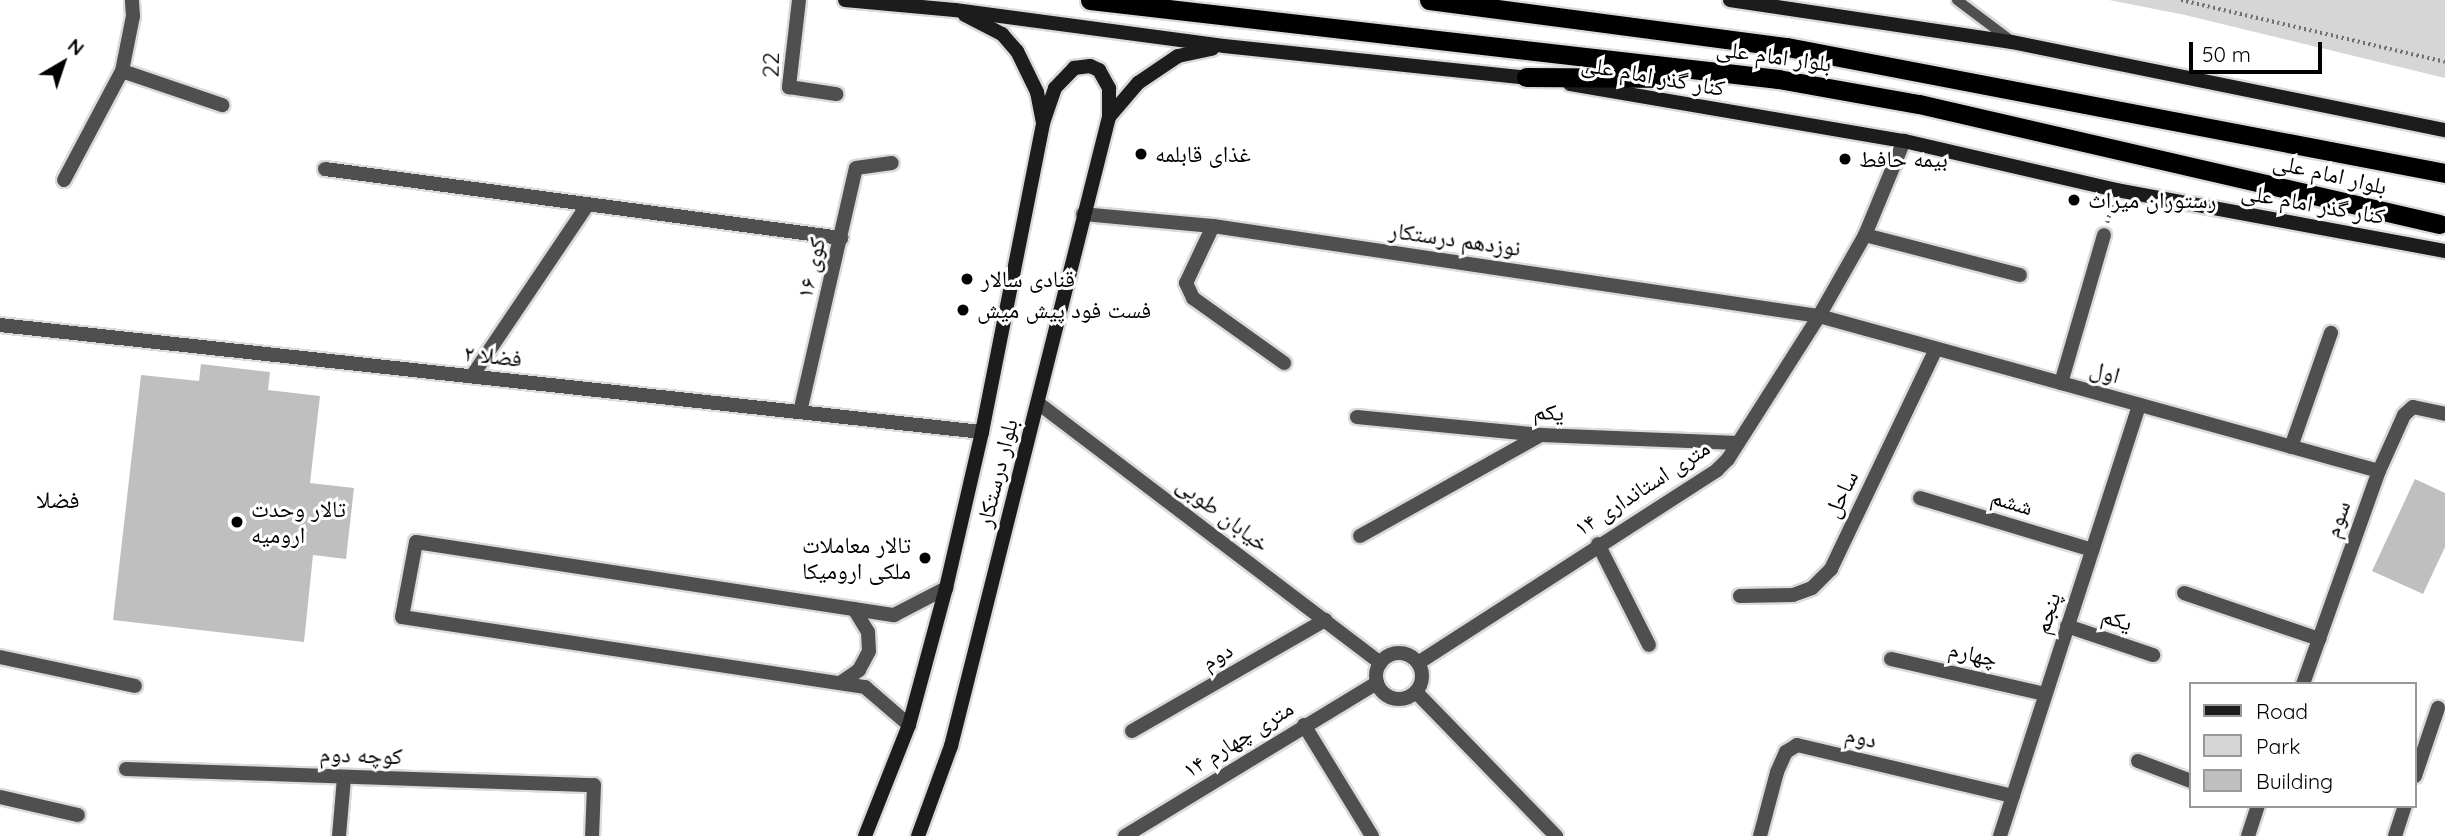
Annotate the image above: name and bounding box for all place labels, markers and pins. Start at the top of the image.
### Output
place label: غذای قابلمه [1155,140,1251,168]
place label: بیمه حافط [1859,145,1948,173]
marker: غذای قابلمه [1133,146,1149,162]
marker: بیمه حافط [1837,151,1853,167]
place label: رستوران میراث [2088,186,2216,214]
marker: رستوران میراث [2066,192,2082,208]
place label: قنادی سالار [981,265,1075,293]
marker: قنادی سالار [959,271,975,287]
place label: فست فود پیش میش [977,296,1151,324]
marker: فست فود پیش میش [955,302,971,318]
place label: تالار وحدت ارومیه [251,495,346,549]
marker: تالار وحدت ارومیه [229,514,245,530]
place label: تالار معاملات ملکی ارومیکا [802,531,911,585]
marker: تالار معاملات ملکی ارومیکا [917,550,933,566]

